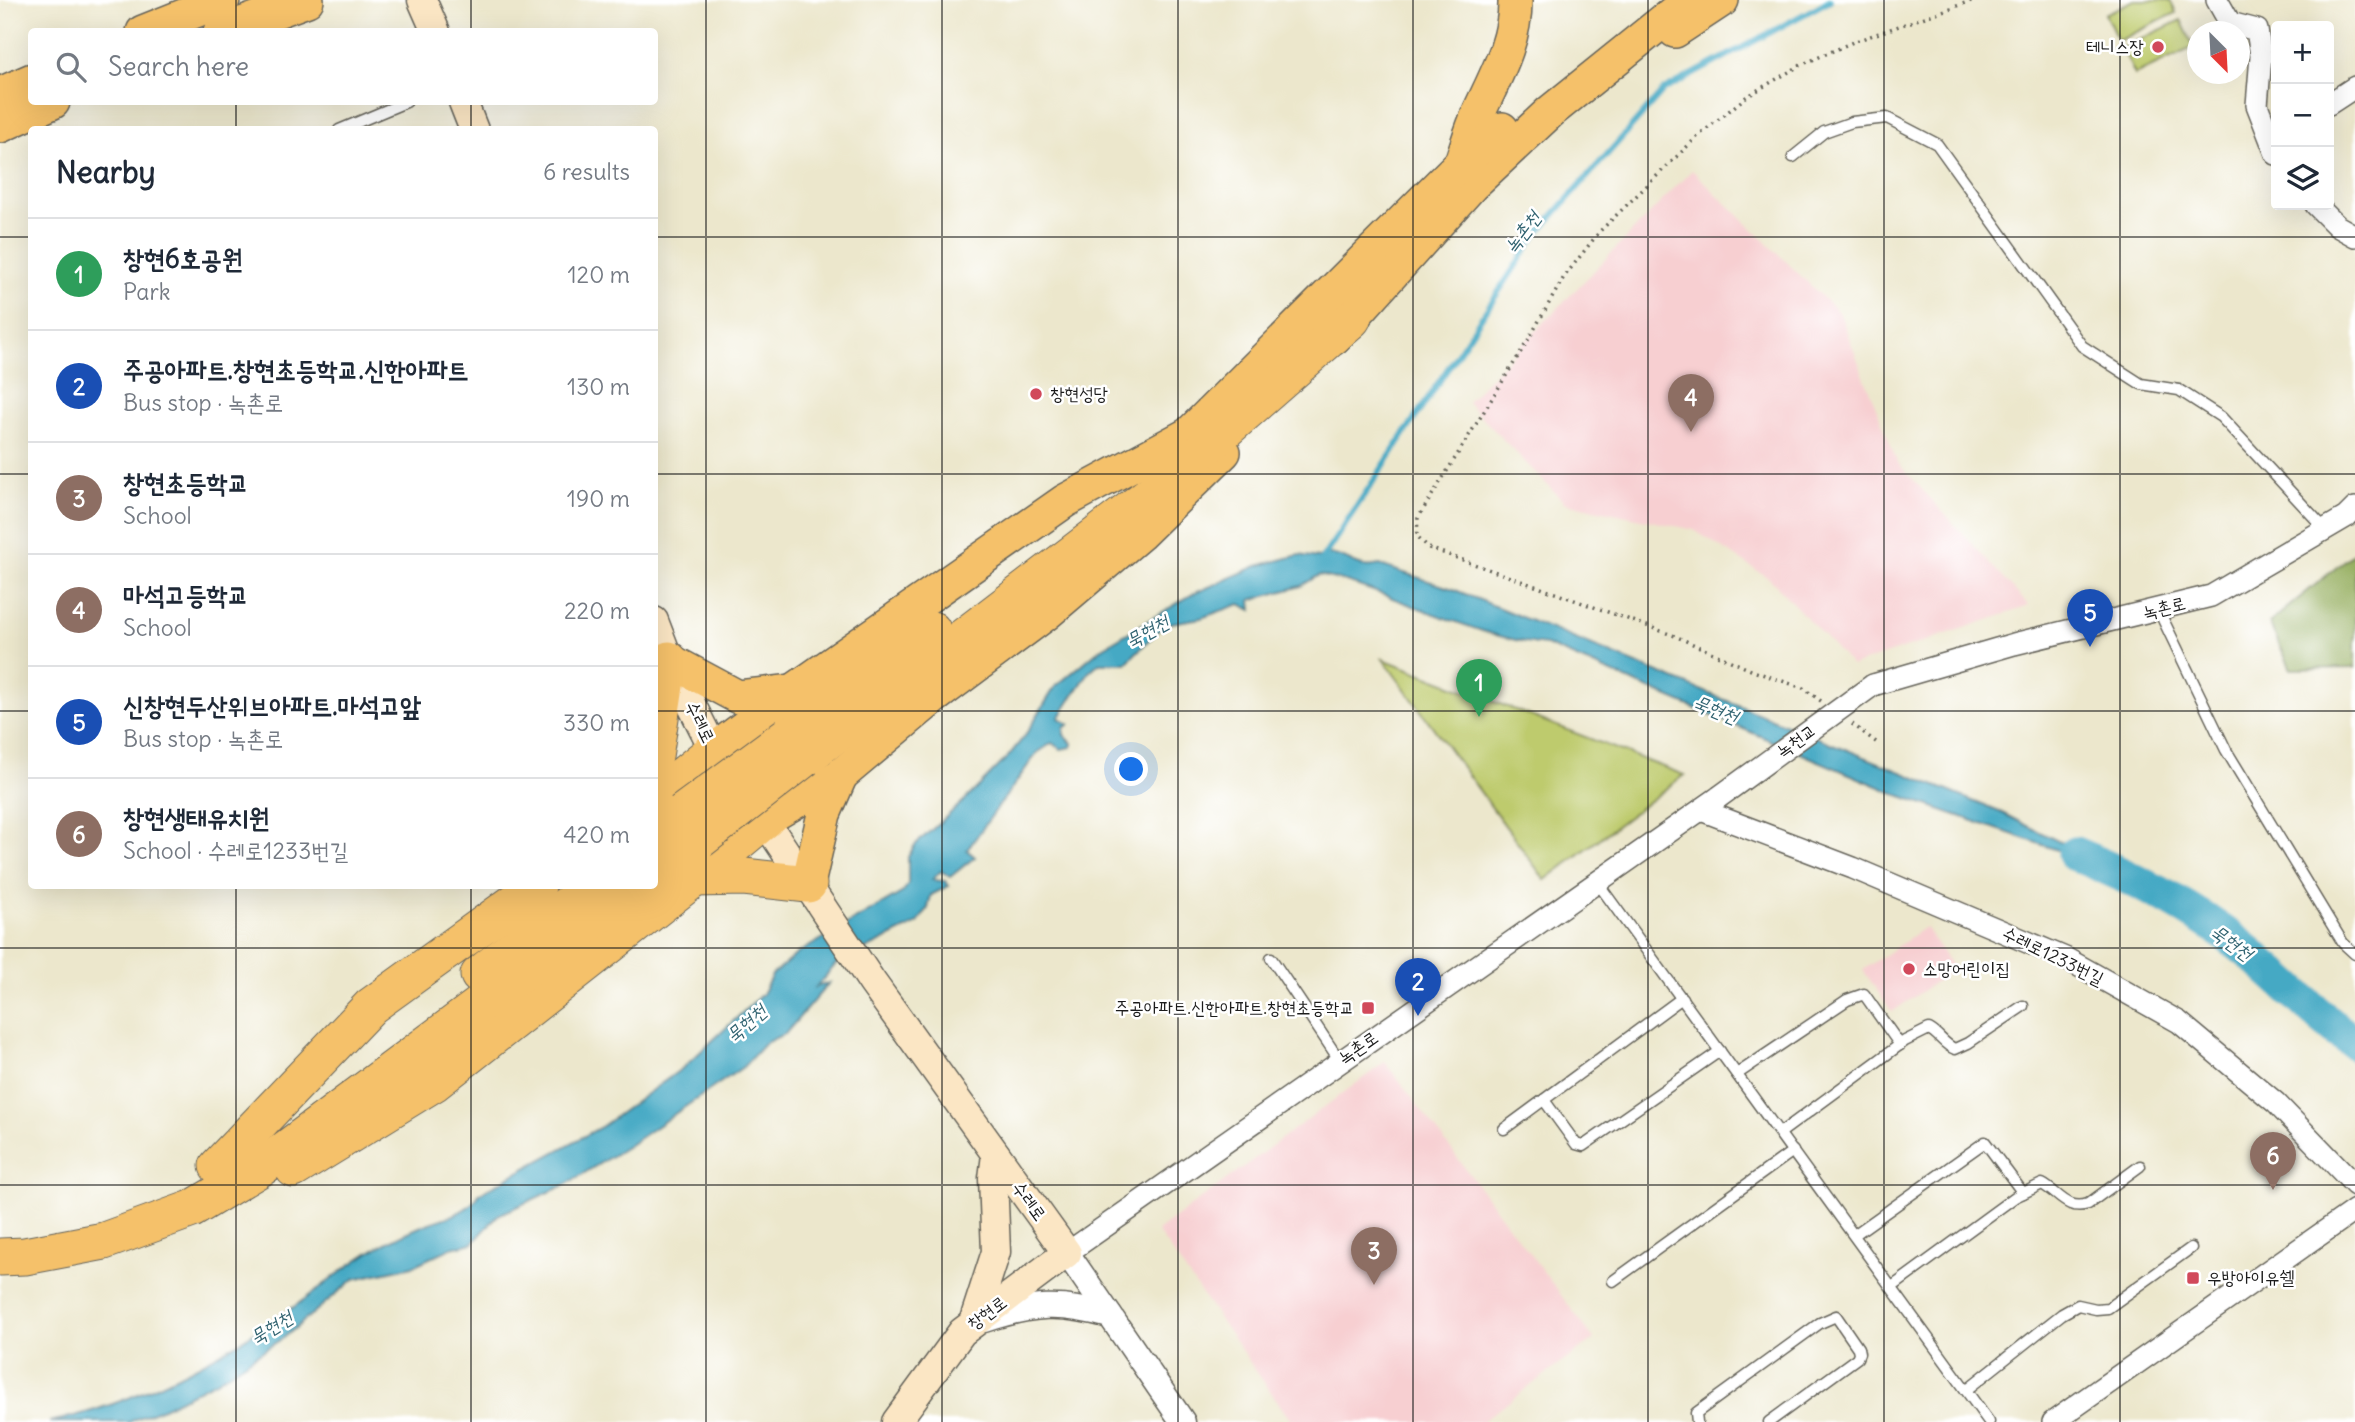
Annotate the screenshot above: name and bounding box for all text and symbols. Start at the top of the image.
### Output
north arrow [2187,21,2250,84]
map controls [2271,21,2334,210]
button: + [2271,21,2334,84]
search box [28,28,658,105]
place label: 테니스장 [2086,35,2144,58]
marker: 테니스장 [2150,39,2166,55]
icon: search [52,48,90,86]
text: Search here [108,50,249,83]
button: − [2271,84,2334,147]
button: layers [2271,147,2334,210]
text: Nearby [56,153,156,191]
text: 6 results [543,157,630,186]
water label: 녹촌천 [1499,205,1546,258]
text: 창현6호공원 [123,242,243,275]
text: 1 [74,260,84,289]
text: 120 m [567,260,630,289]
text: Park [123,277,171,306]
text: 주공아파트.창현초등학교.신한아파트 [123,353,469,386]
text: 2 [73,372,85,401]
text: 130 m [567,372,630,401]
pin: 4 [1668,374,1714,432]
place label: 창현성당 [1050,382,1108,405]
marker: 창현성당 [1028,386,1044,402]
text: Bus stop · 녹촌로 [123,388,283,417]
text: 창현초등학교 [123,466,249,499]
text: 3 [72,484,86,513]
text: 190 m [567,484,630,513]
text: School [123,501,192,530]
text: 마석고등학교 [123,578,249,611]
pin: 5 [2067,589,2113,647]
street label: 녹촌로 [2140,591,2188,624]
text: 4 [72,596,86,625]
text: 220 m [564,596,630,625]
water label: 묵현천 [1121,609,1174,653]
text: School [123,613,192,642]
pin: 1 [1456,659,1502,717]
text: 신창현두산위브아파트.마석고앞 [123,689,421,722]
water label: 묵현천 [1690,689,1743,729]
street label: 수레로 [681,697,720,746]
text: 5 [72,708,86,737]
text: 330 m [563,708,630,737]
street label: 녹천교 [1771,719,1820,763]
text: Bus stop · 녹촌로 [123,724,283,753]
your location [1114,752,1148,786]
text: 창현생태유치원 [123,801,269,834]
text: 6 [72,820,86,849]
text: 420 m [563,820,630,849]
text: School · 수레로1233번길 [123,836,348,865]
water label: 묵현천 [2206,919,2259,966]
street label: 수레로1233번길 [1999,921,2108,990]
place label: 소망어린이집 [1923,957,2010,980]
pin: 2 [1395,958,1441,1016]
marker: 소망어린이집 [1901,961,1917,977]
place label: 주공아파트.신한아파트.창현초등학교 [1115,996,1354,1019]
water label: 묵현천 [721,998,772,1047]
marker: 주공아파트.신한아파트.창현초등학교 [1360,1000,1376,1016]
street label: 녹촌로 [1333,1026,1382,1069]
pin: 6 [2250,1132,2296,1190]
street label: 수레로 [1007,1176,1051,1225]
pin: 3 [1351,1227,1397,1285]
place label: 우방아이유쉘 [2207,1266,2294,1289]
marker: 우방아이유쉘 [2185,1270,2201,1286]
street label: 창현로 [962,1290,1011,1335]
water label: 묵현천 [245,1304,298,1349]

